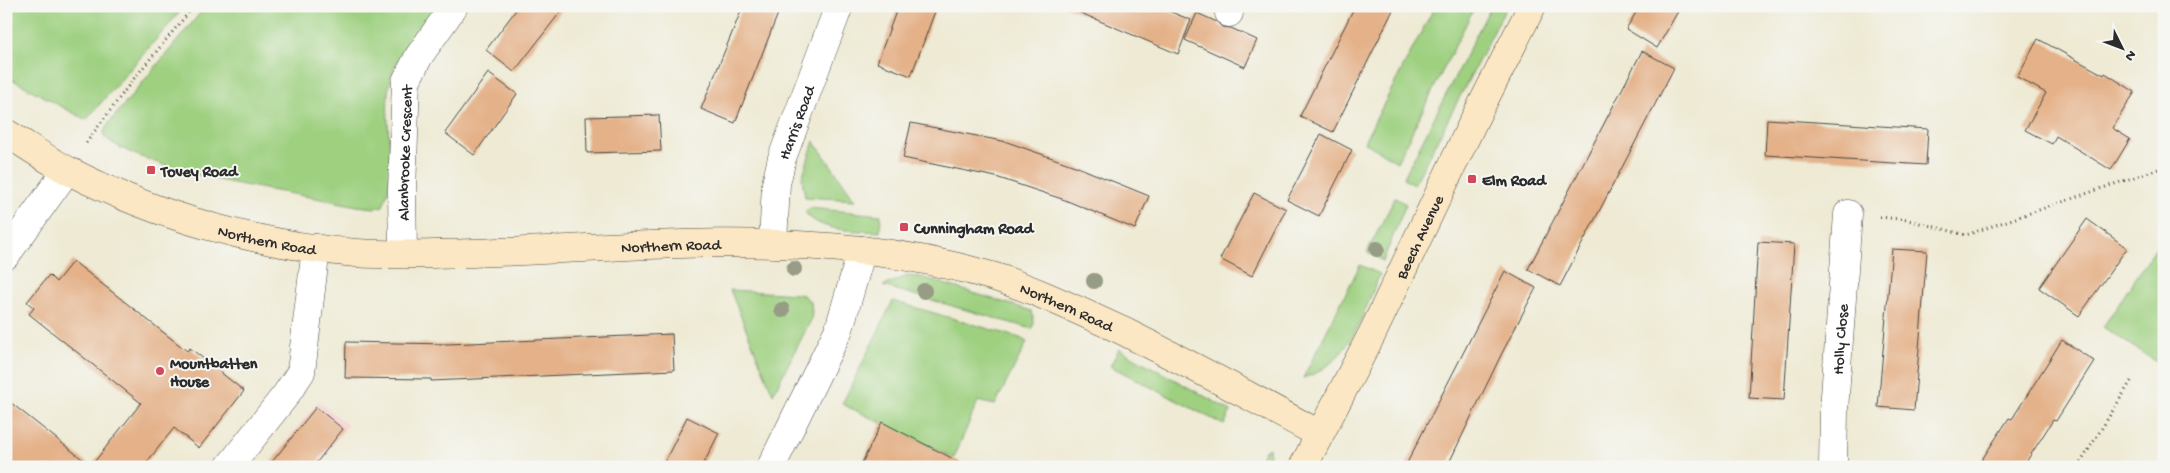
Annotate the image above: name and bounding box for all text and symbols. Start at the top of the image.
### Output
north arrow [2098,22,2148,72]
text: N [2120,46,2139,64]
street label: Harris Road [776,82,822,163]
street label: Alanbrooke Crescent [396,84,419,221]
marker: Tovey Road [145,164,157,176]
place label: Tovey Road [159,164,239,183]
marker: Elm Road [1466,173,1478,185]
place label: Elm Road [1482,173,1547,192]
street label: Beech Avenue [1393,192,1450,284]
marker: Cunningham Road [898,221,910,233]
place label: Cunningham Road [913,221,1035,240]
street label: Northern Road [215,223,319,262]
street label: Northern Road [621,237,722,259]
street label: Northern Road [1016,281,1117,339]
street label: Holly Close [1831,303,1855,375]
place label: Mountbatten House [170,356,258,393]
marker: Mountbatten House [154,365,166,377]

